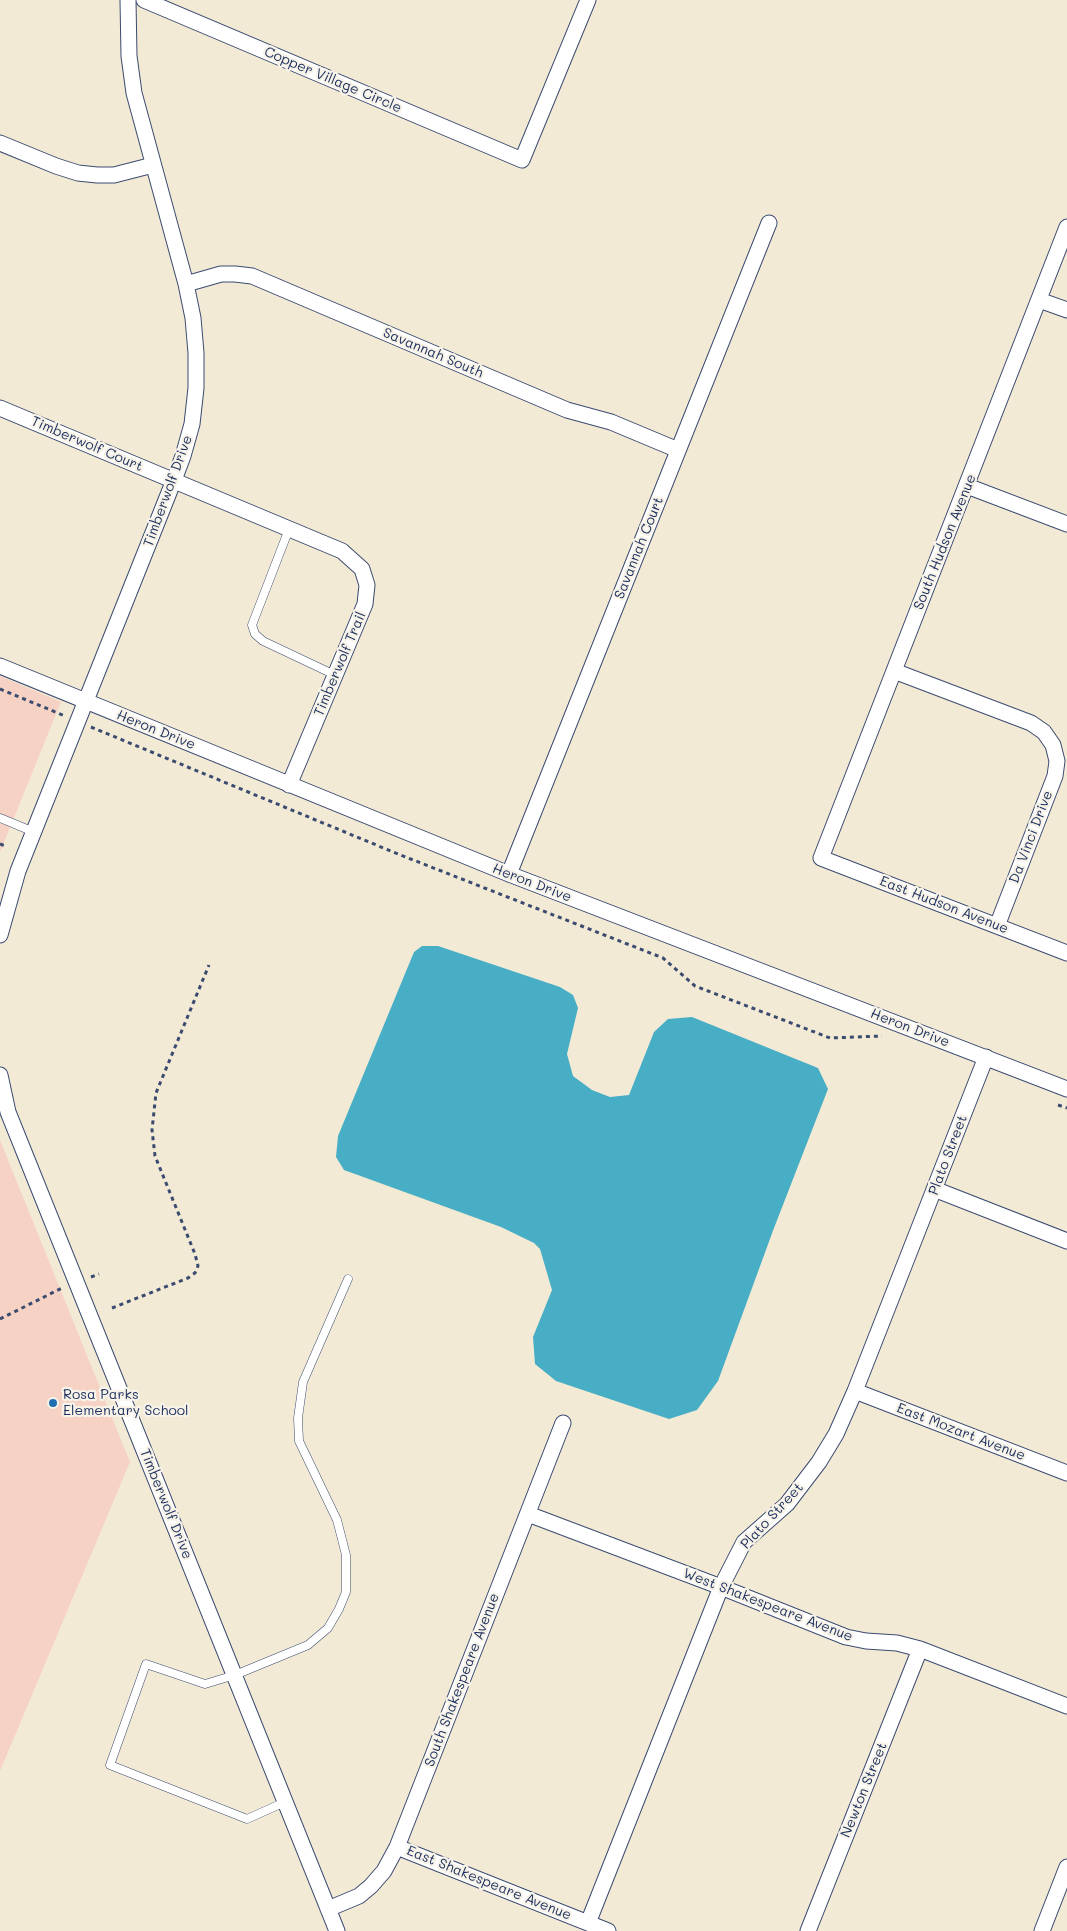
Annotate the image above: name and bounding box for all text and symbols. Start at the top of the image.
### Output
street label: Copper Village Circle [262,43,404,117]
street label: Savannah South [380,324,486,382]
street label: Timberwolf Court [29,413,145,475]
street label: Timberwolf Drive [140,433,196,549]
street label: South Hudson Avenue [910,472,980,612]
street label: Savannah Court [611,495,667,601]
street label: Timberwolf Trail [310,609,370,719]
street label: Heron Drive [114,707,198,753]
street label: Da Vinci Drive [1006,788,1056,886]
street label: Heron Drive [490,860,574,906]
street label: East Hudson Avenue [877,873,1011,937]
street label: Heron Drive [868,1005,952,1051]
street label: Plato Street [925,1113,971,1197]
place label: Rosa Parks Elementary School [63,1387,189,1420]
marker: Rosa Parks Elementary School [47,1397,59,1409]
street label: East Mozart Avenue [894,1400,1028,1464]
street label: Timberwolf Drive [136,1446,196,1562]
street label: Plato Street [737,1479,807,1553]
street label: West Shakespeare Avenue [681,1565,855,1645]
street label: South Shakespeare Avenue [421,1591,503,1769]
street label: Newton Street [837,1740,891,1840]
street label: East Shakespeare Avenue [404,1842,574,1924]

